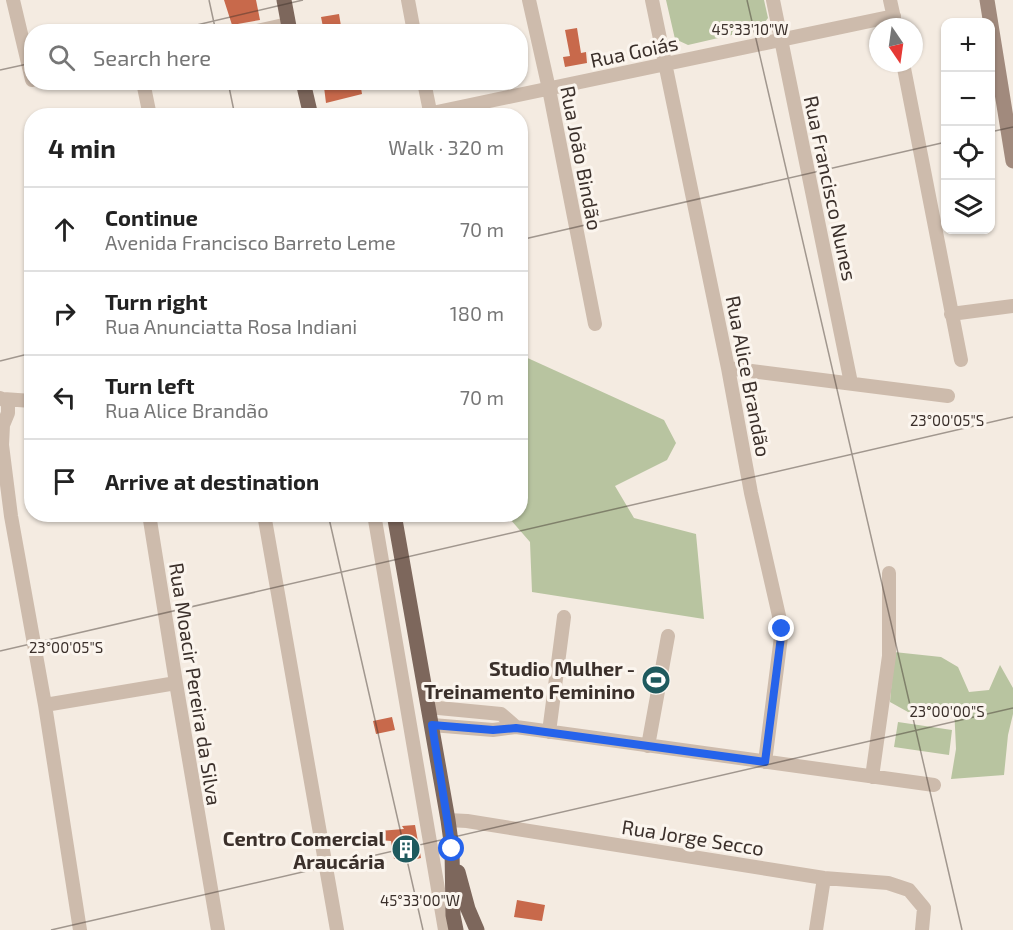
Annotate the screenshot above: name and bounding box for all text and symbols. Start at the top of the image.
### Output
north arrow [869,18,923,72]
map controls [941,18,995,234]
button: + [941,18,995,72]
text: 45°33'10"W [711,20,789,38]
search box [24,24,528,90]
street label: Rua Goiás [588,30,680,72]
icon: search [45,41,78,74]
text: Search here [93,44,211,70]
button: − [941,72,995,126]
street label: Rua João Bindão [556,84,608,232]
street label: Rua Francisco Nunes [800,93,862,283]
button: locate [941,126,995,180]
text: 4 min [48,132,116,163]
text: Walk · 320 m [388,135,504,159]
button: layers [941,180,995,234]
text: Continue [105,204,198,230]
icon: ahead [48,213,81,246]
text: 70 m [460,217,504,241]
text: Avenida Francisco Barreto Leme [105,230,396,254]
text: Turn right [105,288,207,314]
street label: Rua Alice Brandão [722,293,776,459]
icon: right [48,297,81,330]
text: 180 m [450,301,504,325]
text: Rua Anunciatta Rosa Indiani [105,314,357,338]
text: Turn left [105,372,194,398]
icon: left [48,381,81,414]
text: 70 m [460,385,504,409]
text: Rua Alice Brandão [105,398,269,422]
text: 23°00'05"S [910,411,984,429]
icon: arrive [48,465,81,498]
text: Arrive at destination [105,468,319,494]
street label: Rua Moacir Pereira da Silva [165,561,227,807]
route end [768,615,794,641]
text: 23°00'05"S [29,638,103,656]
place label: Studio Mulher - Treinamento Feminino [424,656,635,703]
sports icon: Studio Mulher - Treinamento Feminino [640,664,672,696]
text: 23°00'00"S [909,702,985,720]
street label: Rua Jorge Secco [620,814,766,860]
place label: Centro Comercial Araucária [223,826,385,873]
building icon: Centro Comercial Araucária [390,833,422,865]
route start [438,835,464,861]
text: 45°33'00"W [380,891,460,909]

